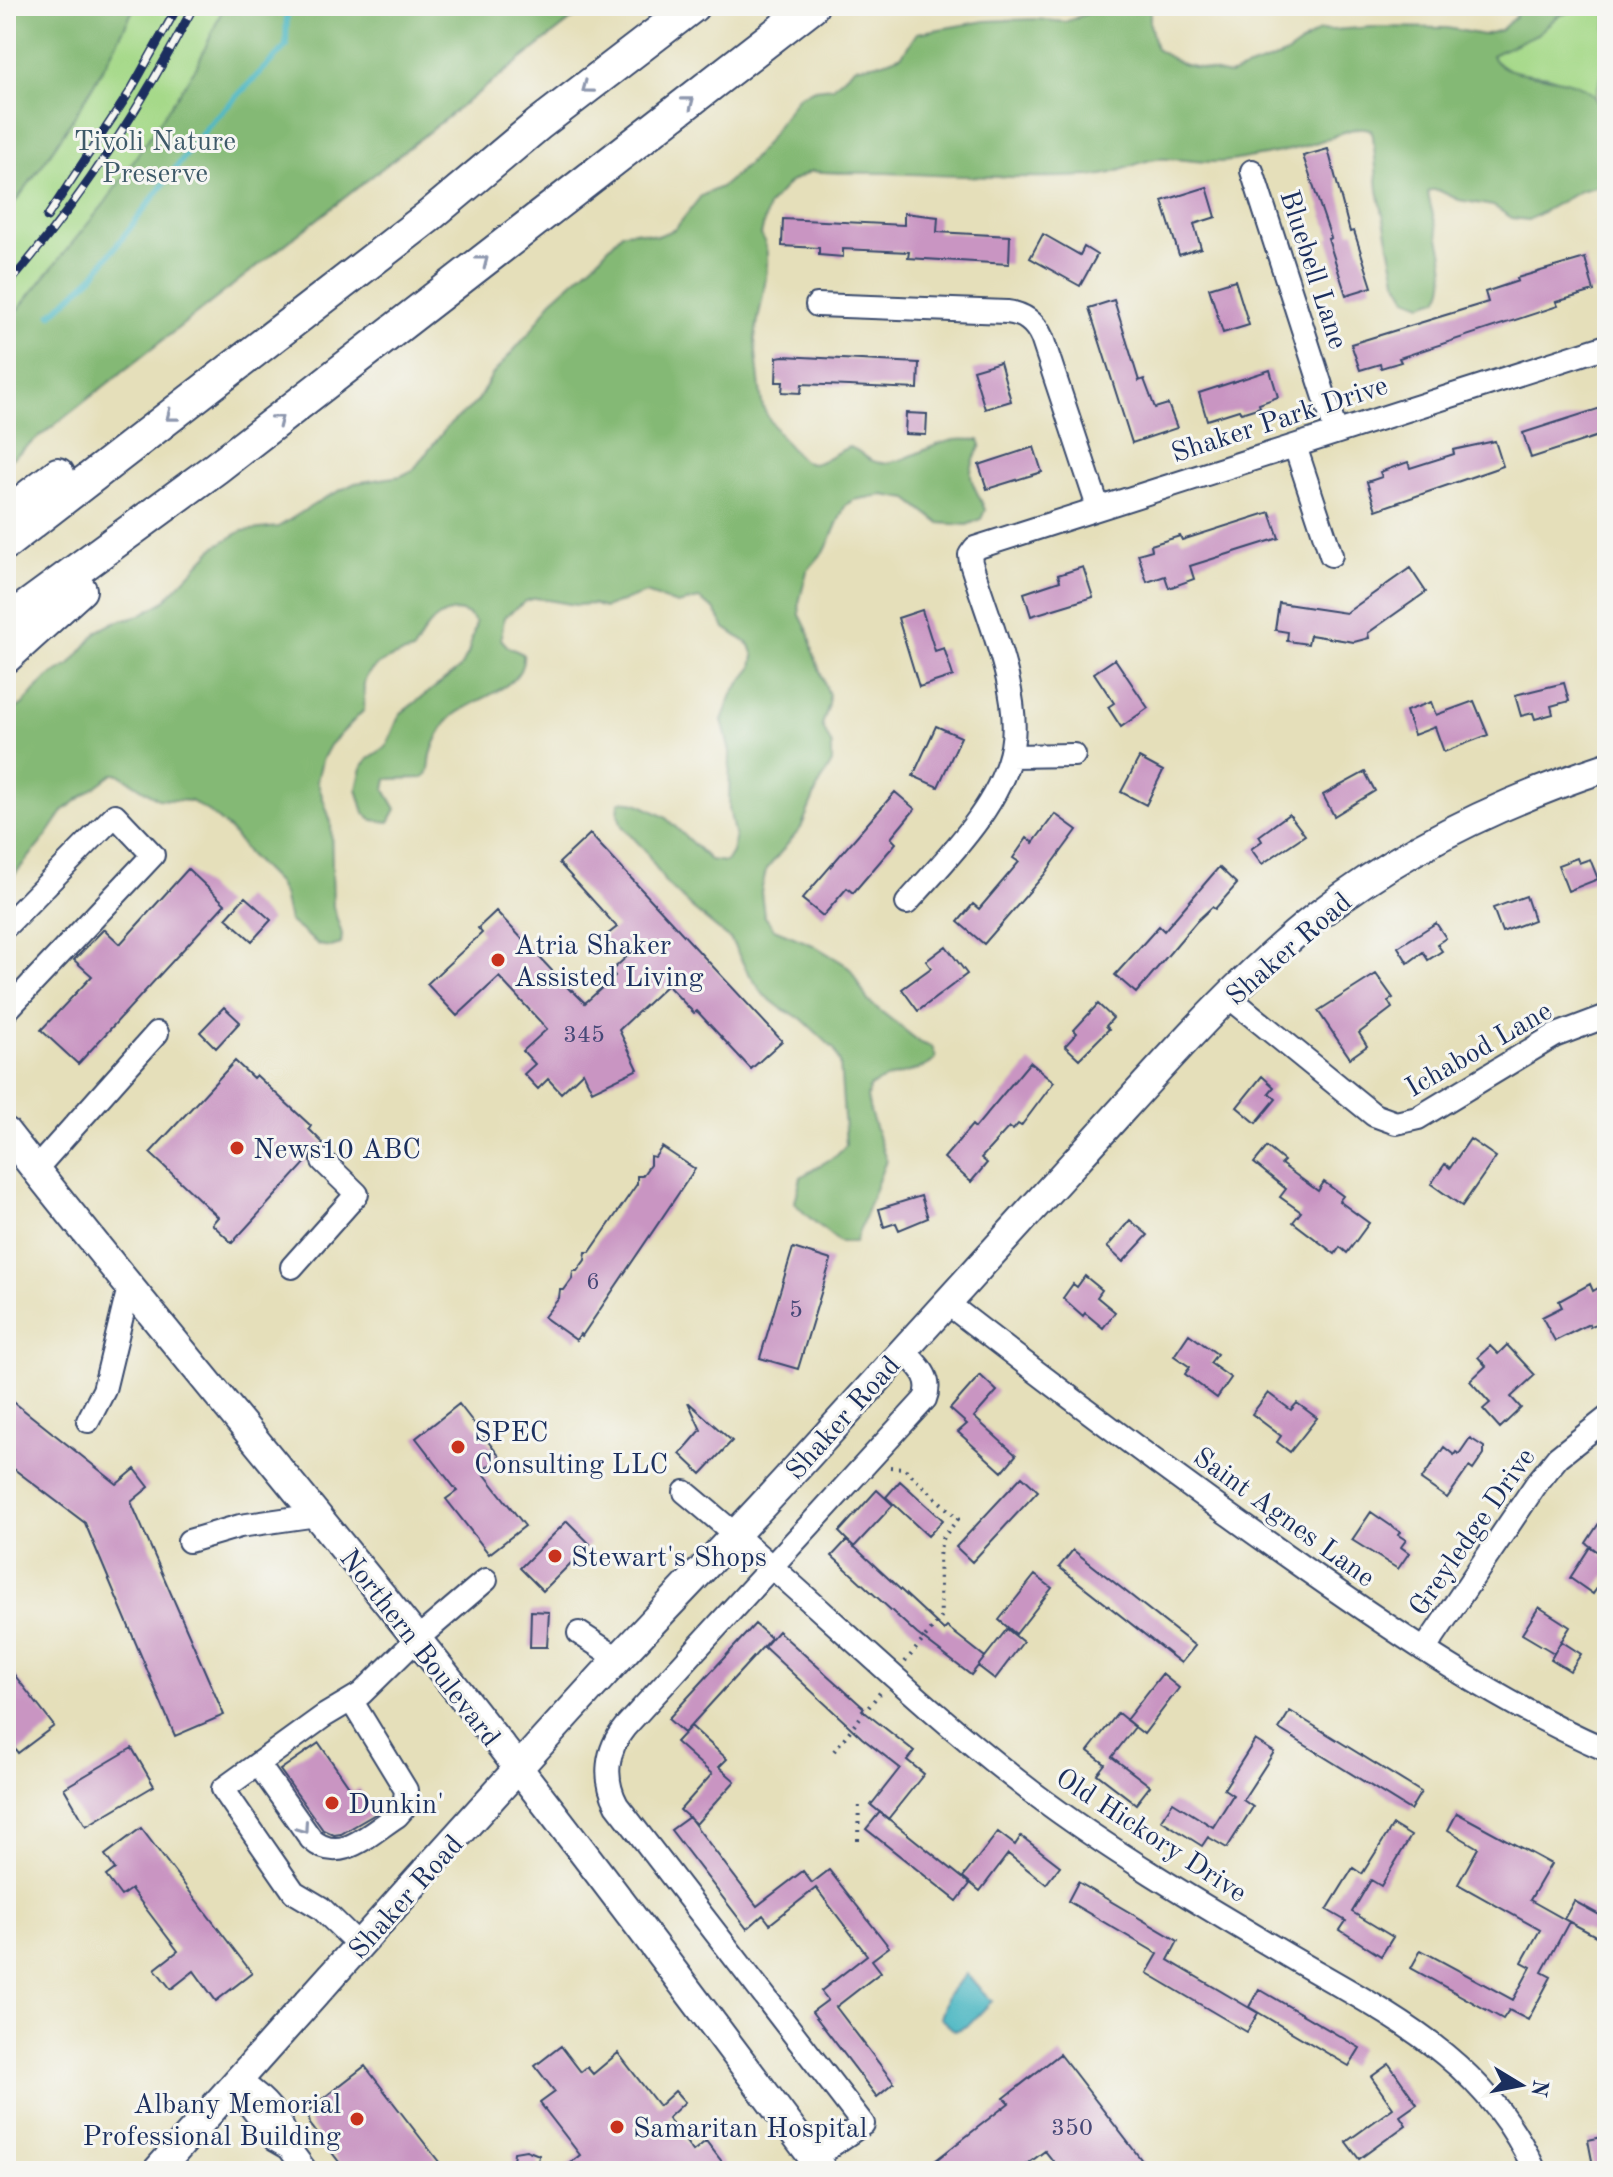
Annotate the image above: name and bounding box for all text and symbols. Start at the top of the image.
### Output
one-way arrow [581,78,596,92]
one-way arrow [680,97,695,111]
park label: Tivoli Nature Preserve [74,129,236,189]
street label: Bluebell Lane [1273,187,1351,353]
one-way arrow [475,256,489,270]
street label: Shaker Park Drive [1168,373,1392,469]
one-way arrow [165,406,180,420]
one-way arrow [269,415,283,430]
street label: Shaker Road [1222,889,1358,1012]
place label: Atria Shaker Assisted Living [514,933,704,993]
marker: Atria Shaker Assisted Living [489,951,507,969]
street label: Ichabod Lane [1402,998,1557,1104]
house number: 345 [563,1024,605,1048]
place label: News10 ABC [253,1137,421,1165]
marker: News10 ABC [228,1139,246,1157]
house number: 6 [586,1271,600,1295]
house number: 5 [789,1299,803,1323]
street label: Shaker Road [782,1352,907,1486]
place label: SPEC Consulting LLC [474,1420,668,1480]
marker: SPEC Consulting LLC [449,1438,467,1456]
street label: Saint Agnes Lane [1187,1443,1379,1593]
street label: Greyledge Drive [1405,1444,1542,1622]
street label: Northern Boulevard [333,1545,504,1753]
place label: Stewart's Shops [571,1545,767,1573]
marker: Stewart's Shops [546,1547,564,1565]
street label: Old Hickory Drive [1050,1765,1251,1909]
place label: Dunkin' [348,1792,444,1820]
marker: Dunkin' [323,1794,341,1812]
one-way arrow [293,1819,308,1833]
street label: Shaker Road [345,1831,470,1965]
north arrow [1481,2045,1561,2125]
text: N [1526,2078,1551,2098]
place label: Albany Memorial Professional Building [83,2092,341,2152]
marker: Albany Memorial Professional Building [348,2110,366,2128]
place label: Samaritan Hospital [633,2116,867,2144]
house number: 350 [1051,2117,1093,2141]
marker: Samaritan Hospital [608,2118,626,2136]

